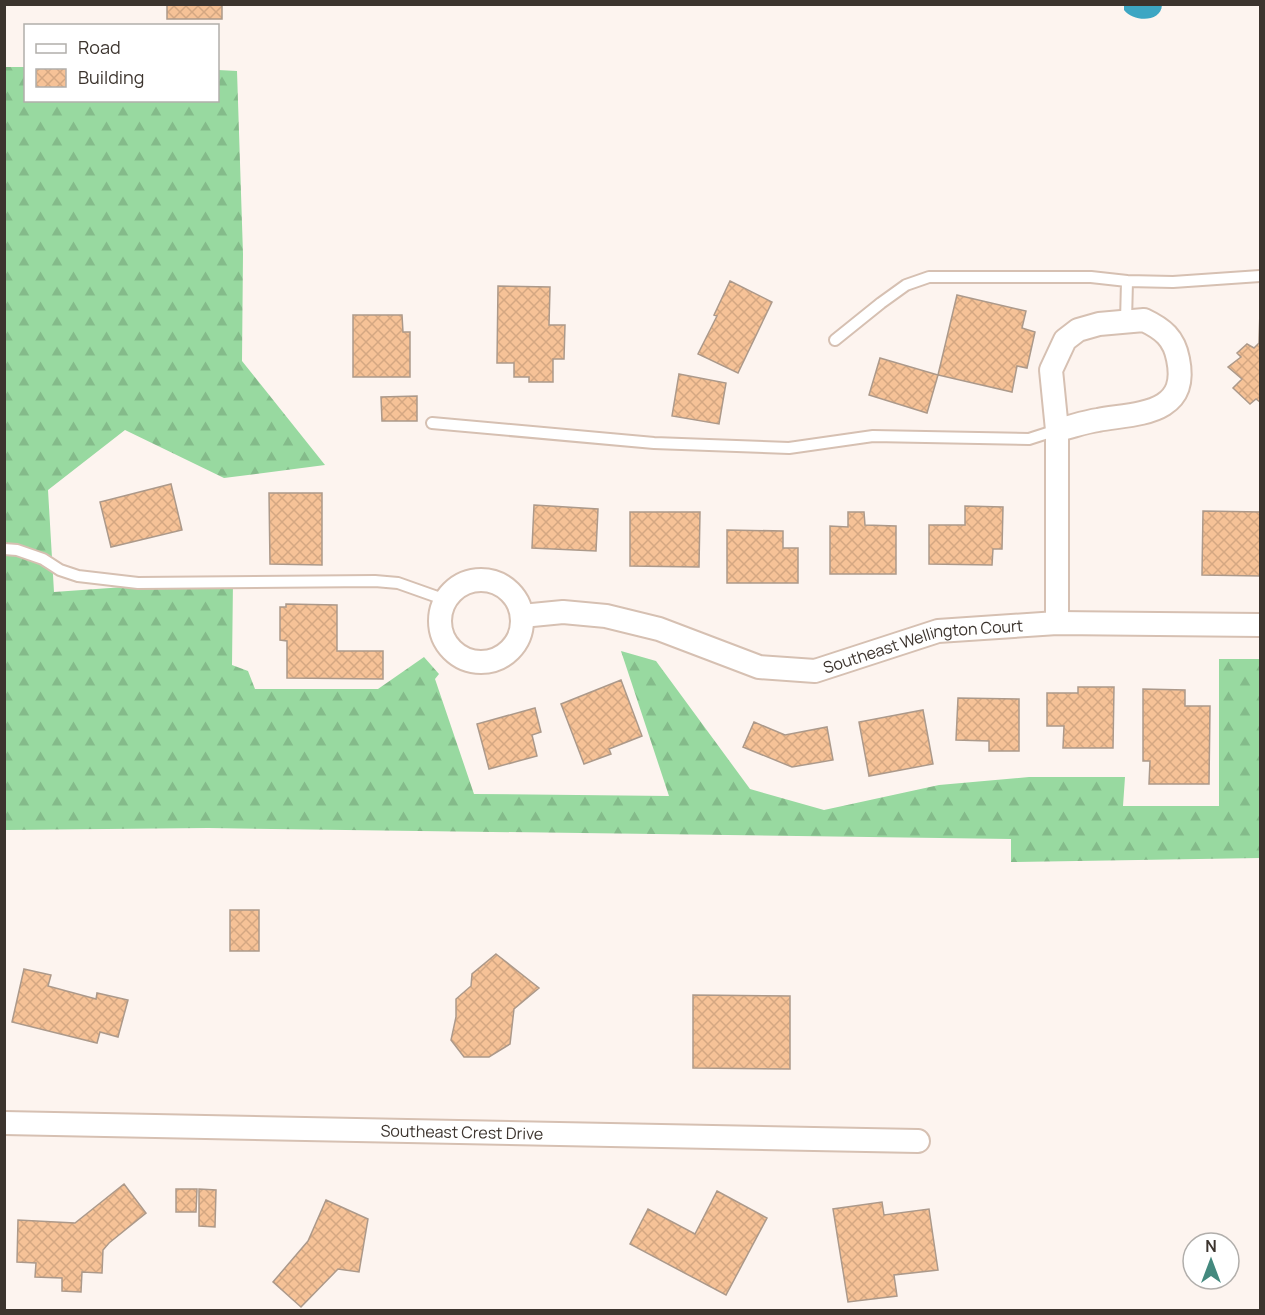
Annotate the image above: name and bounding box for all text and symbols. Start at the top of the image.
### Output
legend [24,24,219,102]
text: Road [78,35,121,59]
text: Building [78,65,144,89]
street label: Southeast Wellington Court [820,614,1024,679]
street label: Southeast Crest Drive [380,1119,544,1145]
north arrow [1181,1231,1241,1291]
text: N [1205,1235,1217,1257]

